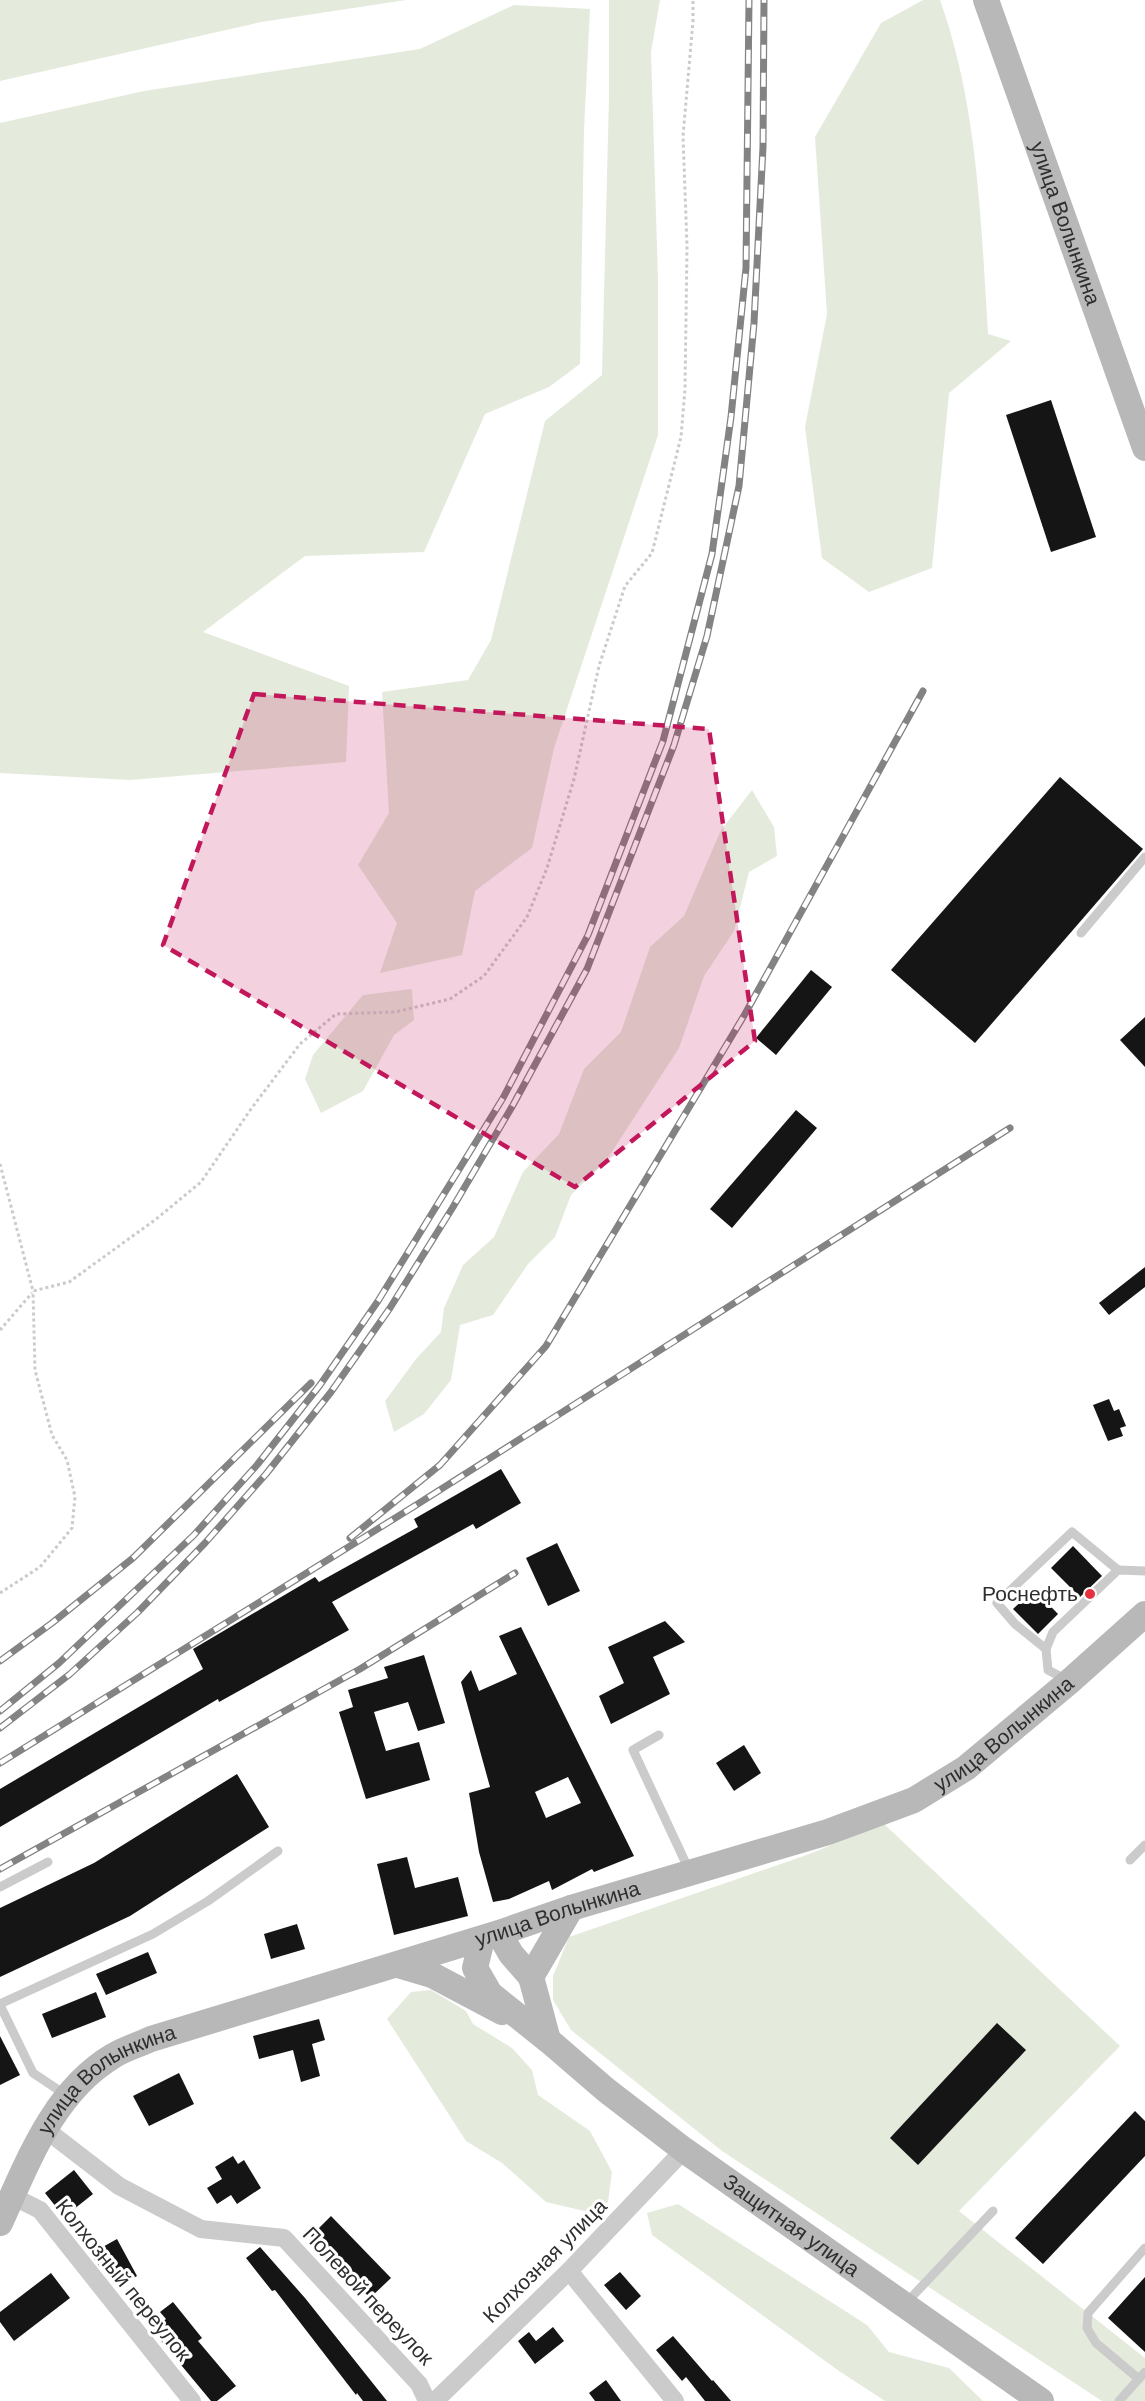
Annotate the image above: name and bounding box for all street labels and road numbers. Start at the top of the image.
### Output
street label: улица Волынкина [1023,138,1107,309]
street label: улица Волынкина [929,1670,1080,1798]
street label: улица Волынкина [472,1874,644,1953]
street label: улица Волынкина [31,2018,179,2140]
street label: Защитная улица [717,2168,865,2283]
street label: Колхозный переулок [49,2193,198,2367]
street label: Колхозная улица [477,2193,613,2329]
street label: Полевой переулок [296,2221,440,2372]

